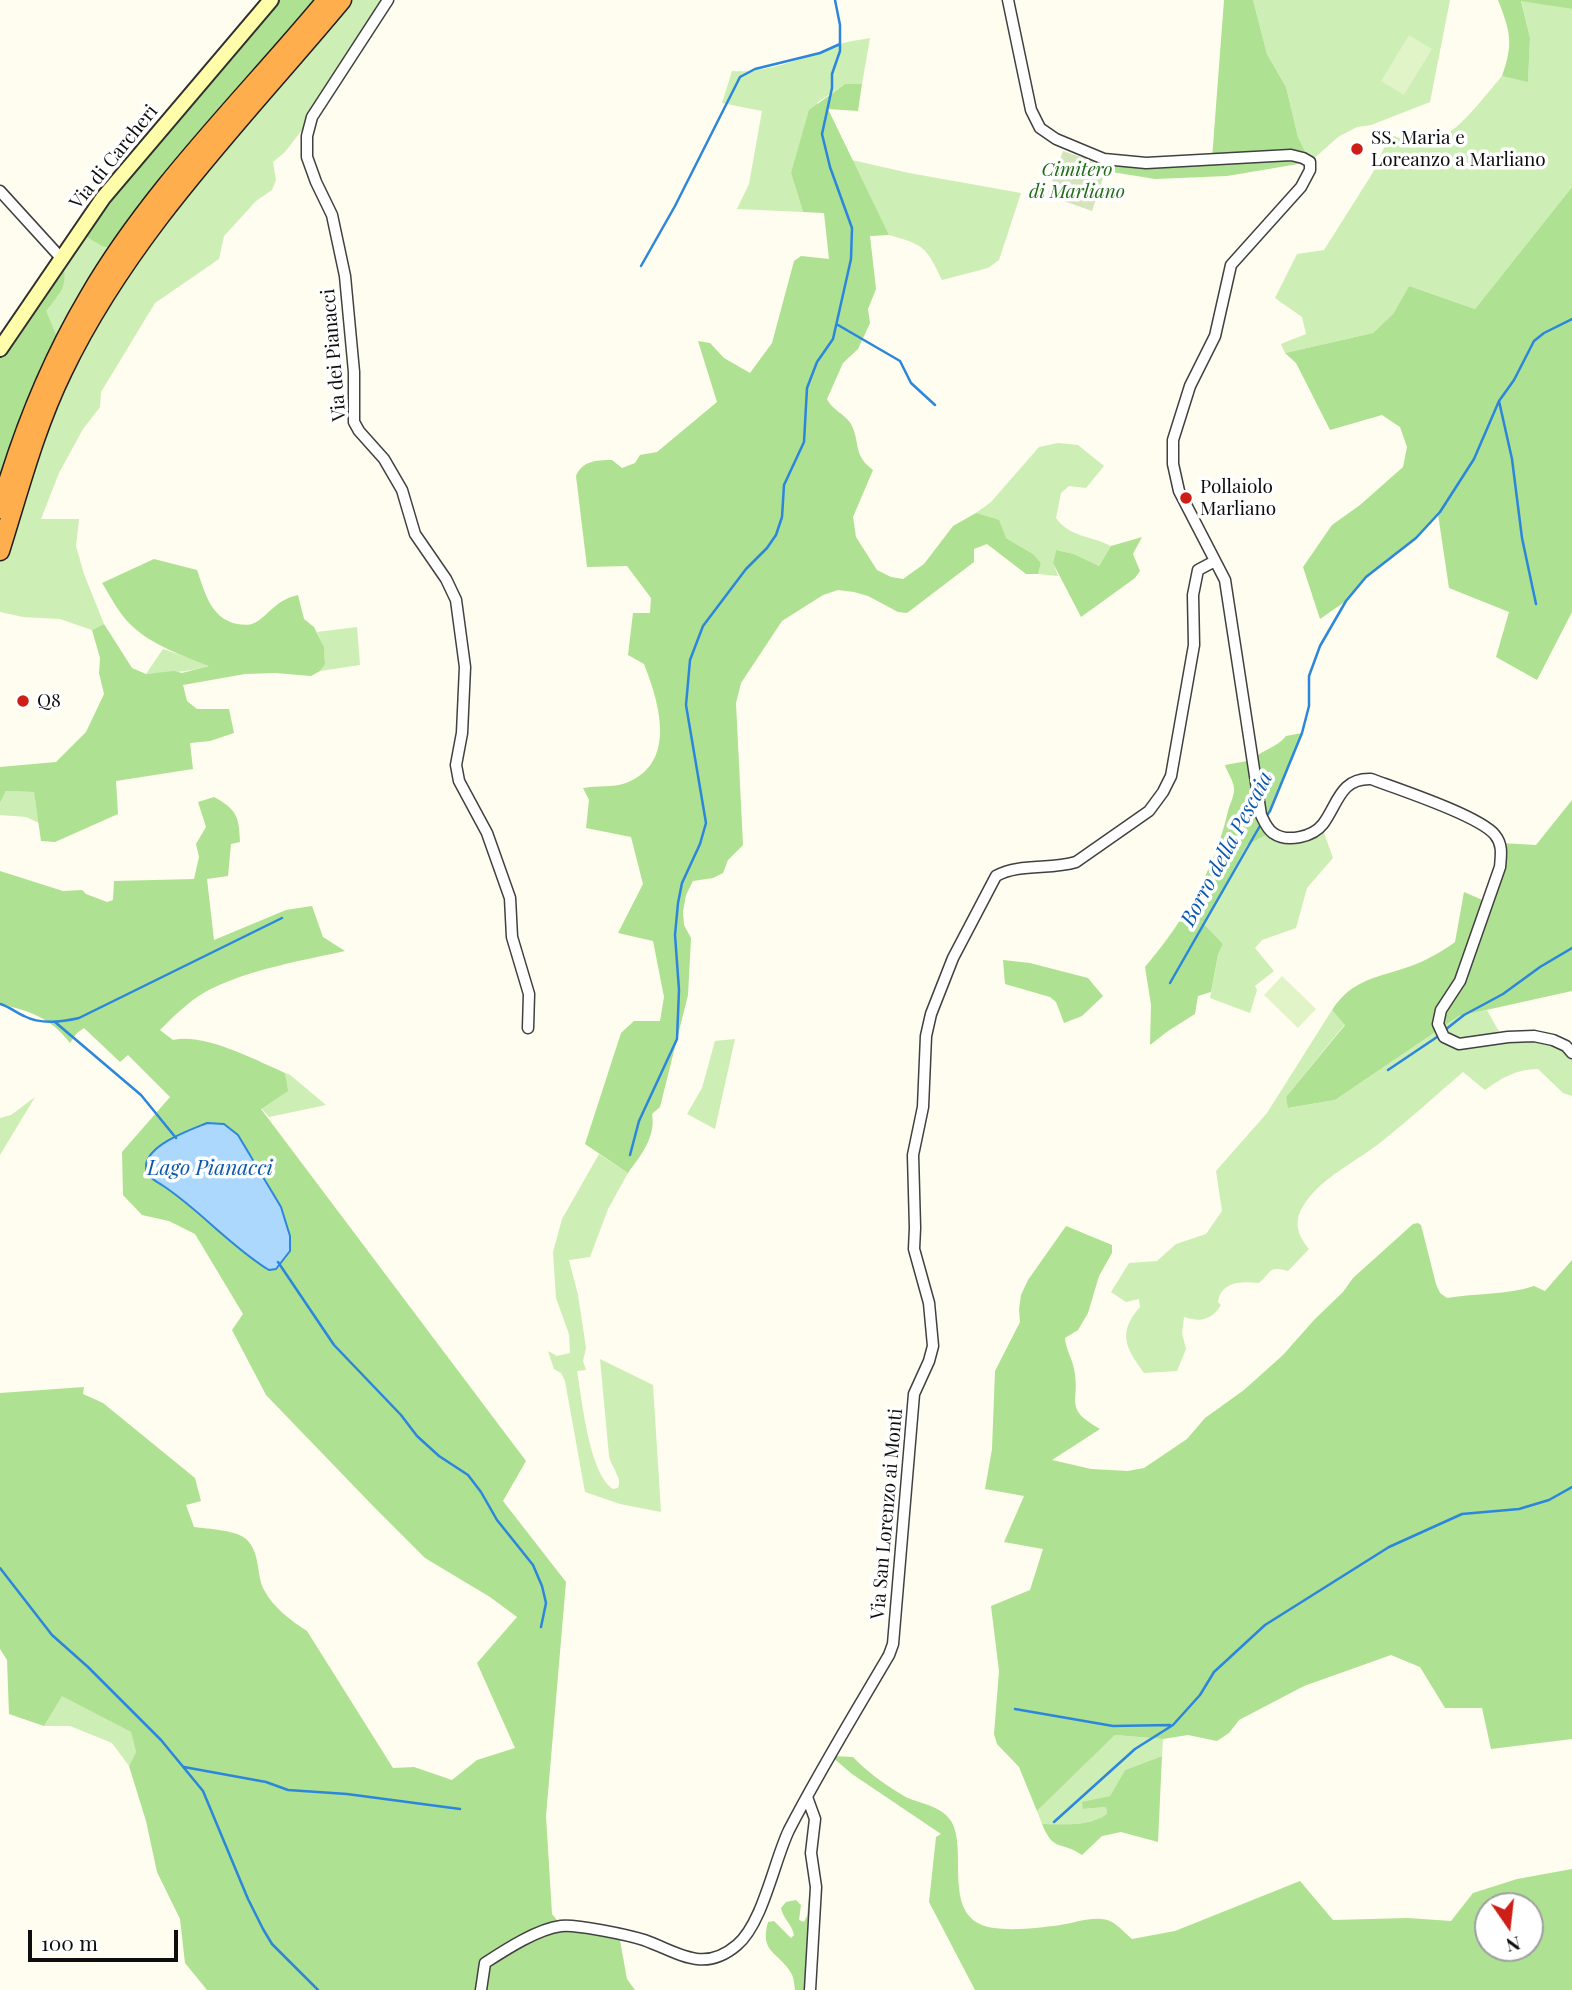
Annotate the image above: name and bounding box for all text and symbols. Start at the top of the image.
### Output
street label: Via di Carcheri [65,100,163,214]
place label: SS. Maria e Loreanzo a Marliano [1371,127,1546,171]
marker: SS. Maria e Loreanzo a Marliano [1349,141,1365,157]
park label: Cimitero di Marliano [1029,159,1125,203]
street label: Via dei Pianacci [317,288,351,422]
place label: Pollaiolo Marliano [1200,476,1276,520]
marker: Pollaiolo Marliano [1178,490,1194,506]
place label: Q8 [37,690,61,712]
marker: Q8 [15,693,31,709]
water label: Borro della Pescaia [1176,767,1278,931]
water label: Lago Pianacci [147,1155,273,1181]
street label: Via San Lorenzo ai Monti [866,1408,908,1620]
north arrow [1474,1892,1544,1962]
scale bar [32,1916,182,1960]
text: 100 m [41,1928,98,1956]
text: N [1504,1931,1523,1960]

